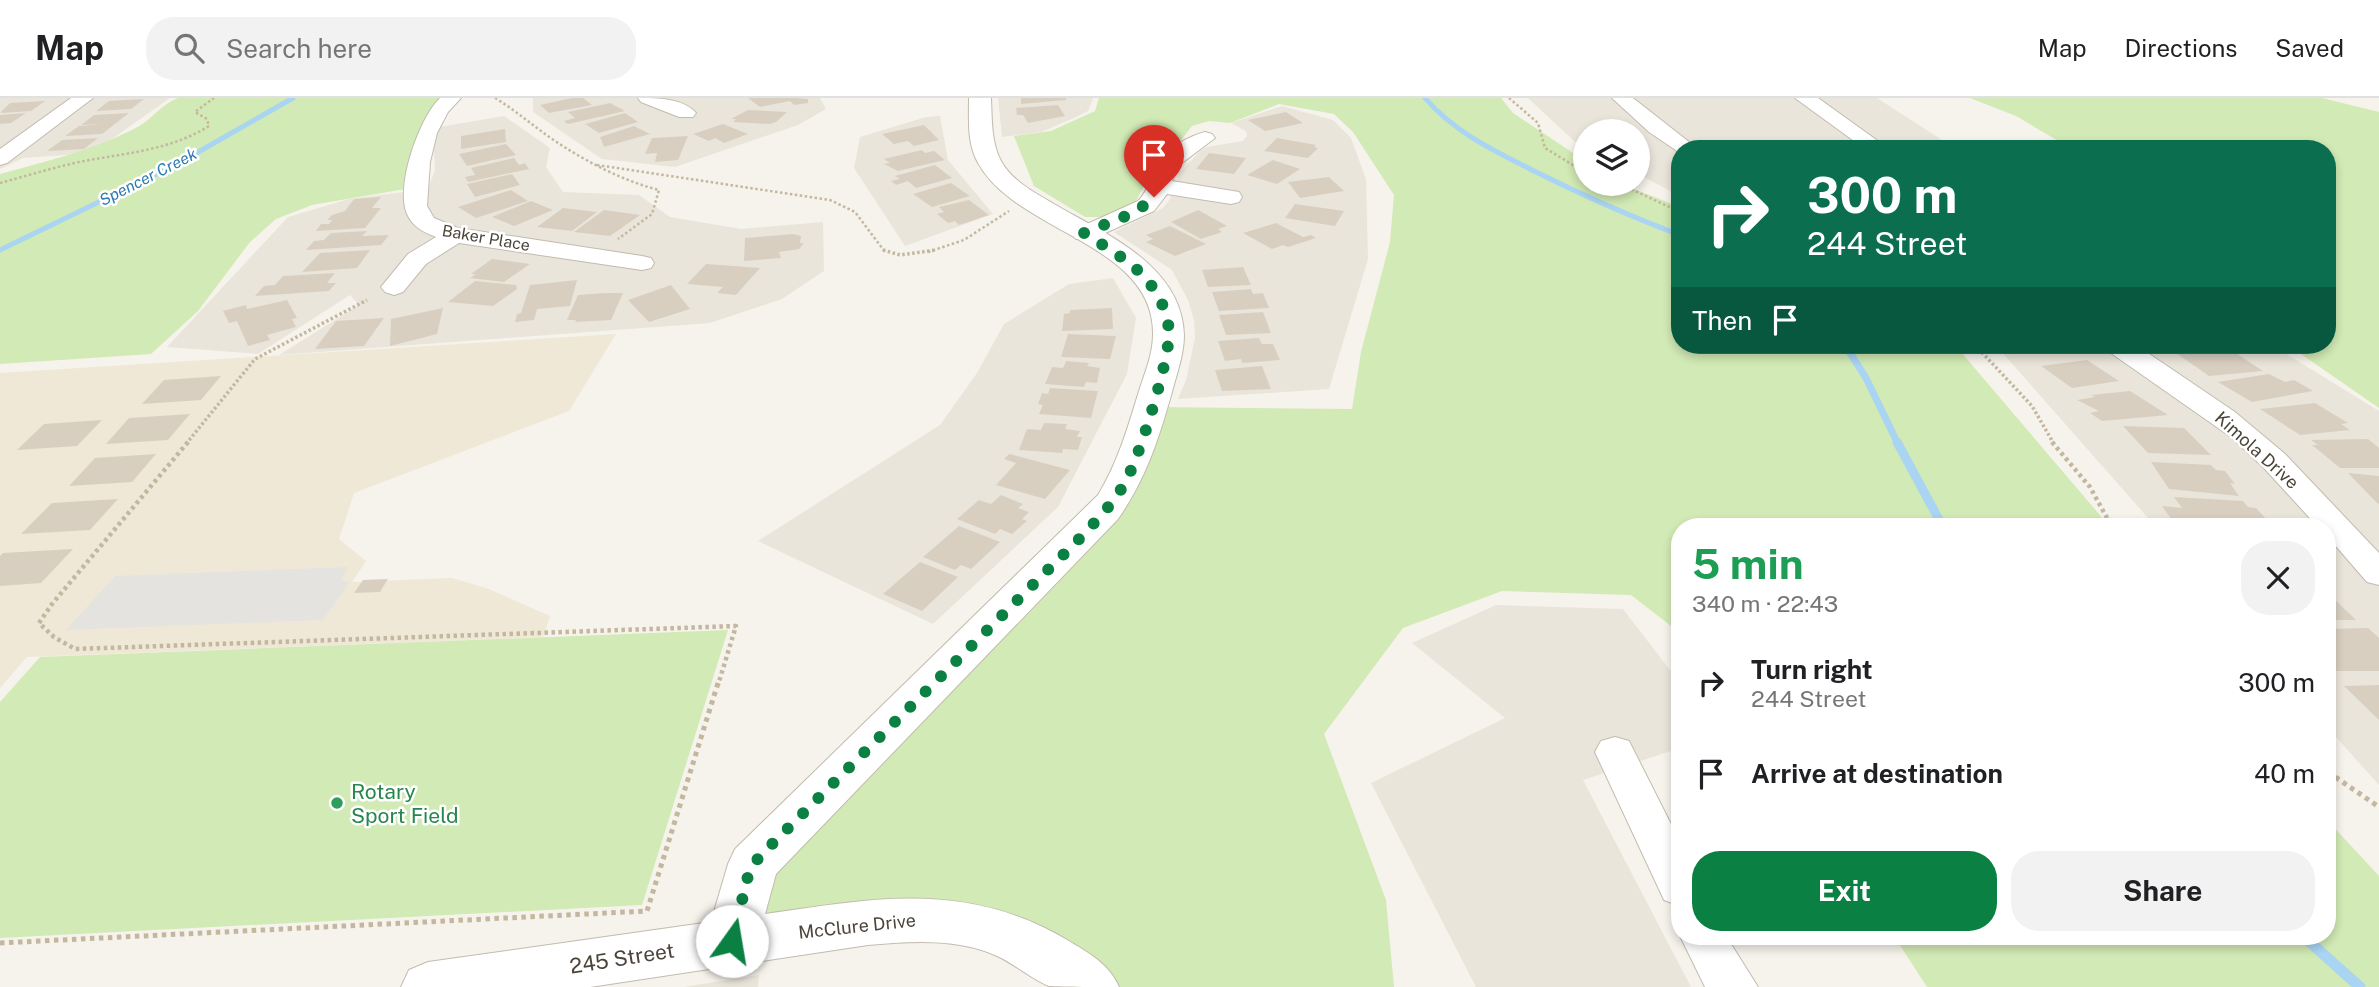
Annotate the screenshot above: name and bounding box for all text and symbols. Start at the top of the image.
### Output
search box [146,17,636,80]
text: Map [35,29,104,67]
icon: search [170,29,208,67]
text: Search here [226,33,372,64]
text: Map [2038,34,2087,62]
text: Directions [2125,34,2237,62]
text: Saved [2275,34,2344,62]
map controls [1573,119,1650,196]
button: layers [1573,119,1650,196]
pin [1124,125,1184,197]
icon: arrive [1135,136,1173,174]
water label: Spencer Creek [96,144,200,210]
text: 300 m [1807,166,1957,224]
icon: right [1692,168,1783,259]
street label: Baker Place [441,221,531,255]
text: 244 Street [1807,225,1968,262]
icon: arrive [1766,301,1804,339]
text: Then [1692,305,1752,336]
street label: Kimola Drive [2211,407,2303,493]
text: 5 min [1692,539,1804,588]
button: close [2241,541,2315,615]
text: 340 m · 22:43 [1692,590,1838,617]
text: Turn right [1751,654,1873,685]
icon: right [1692,664,1730,702]
text: 300 m [2238,667,2315,698]
text: 244 Street [1751,685,1866,712]
icon: arrive [1692,755,1730,793]
text: Arrive at destination [1751,758,2003,789]
text: 40 m [2254,758,2315,789]
place label: Rotary Sport Field [351,779,459,828]
marker: Rotary Sport Field [329,795,345,811]
button: Exit [1692,851,1997,931]
button: Share [2011,851,2315,931]
position arrow [695,904,769,978]
street label: McClure Drive [797,909,917,943]
street label: 245 Street [568,937,676,979]

